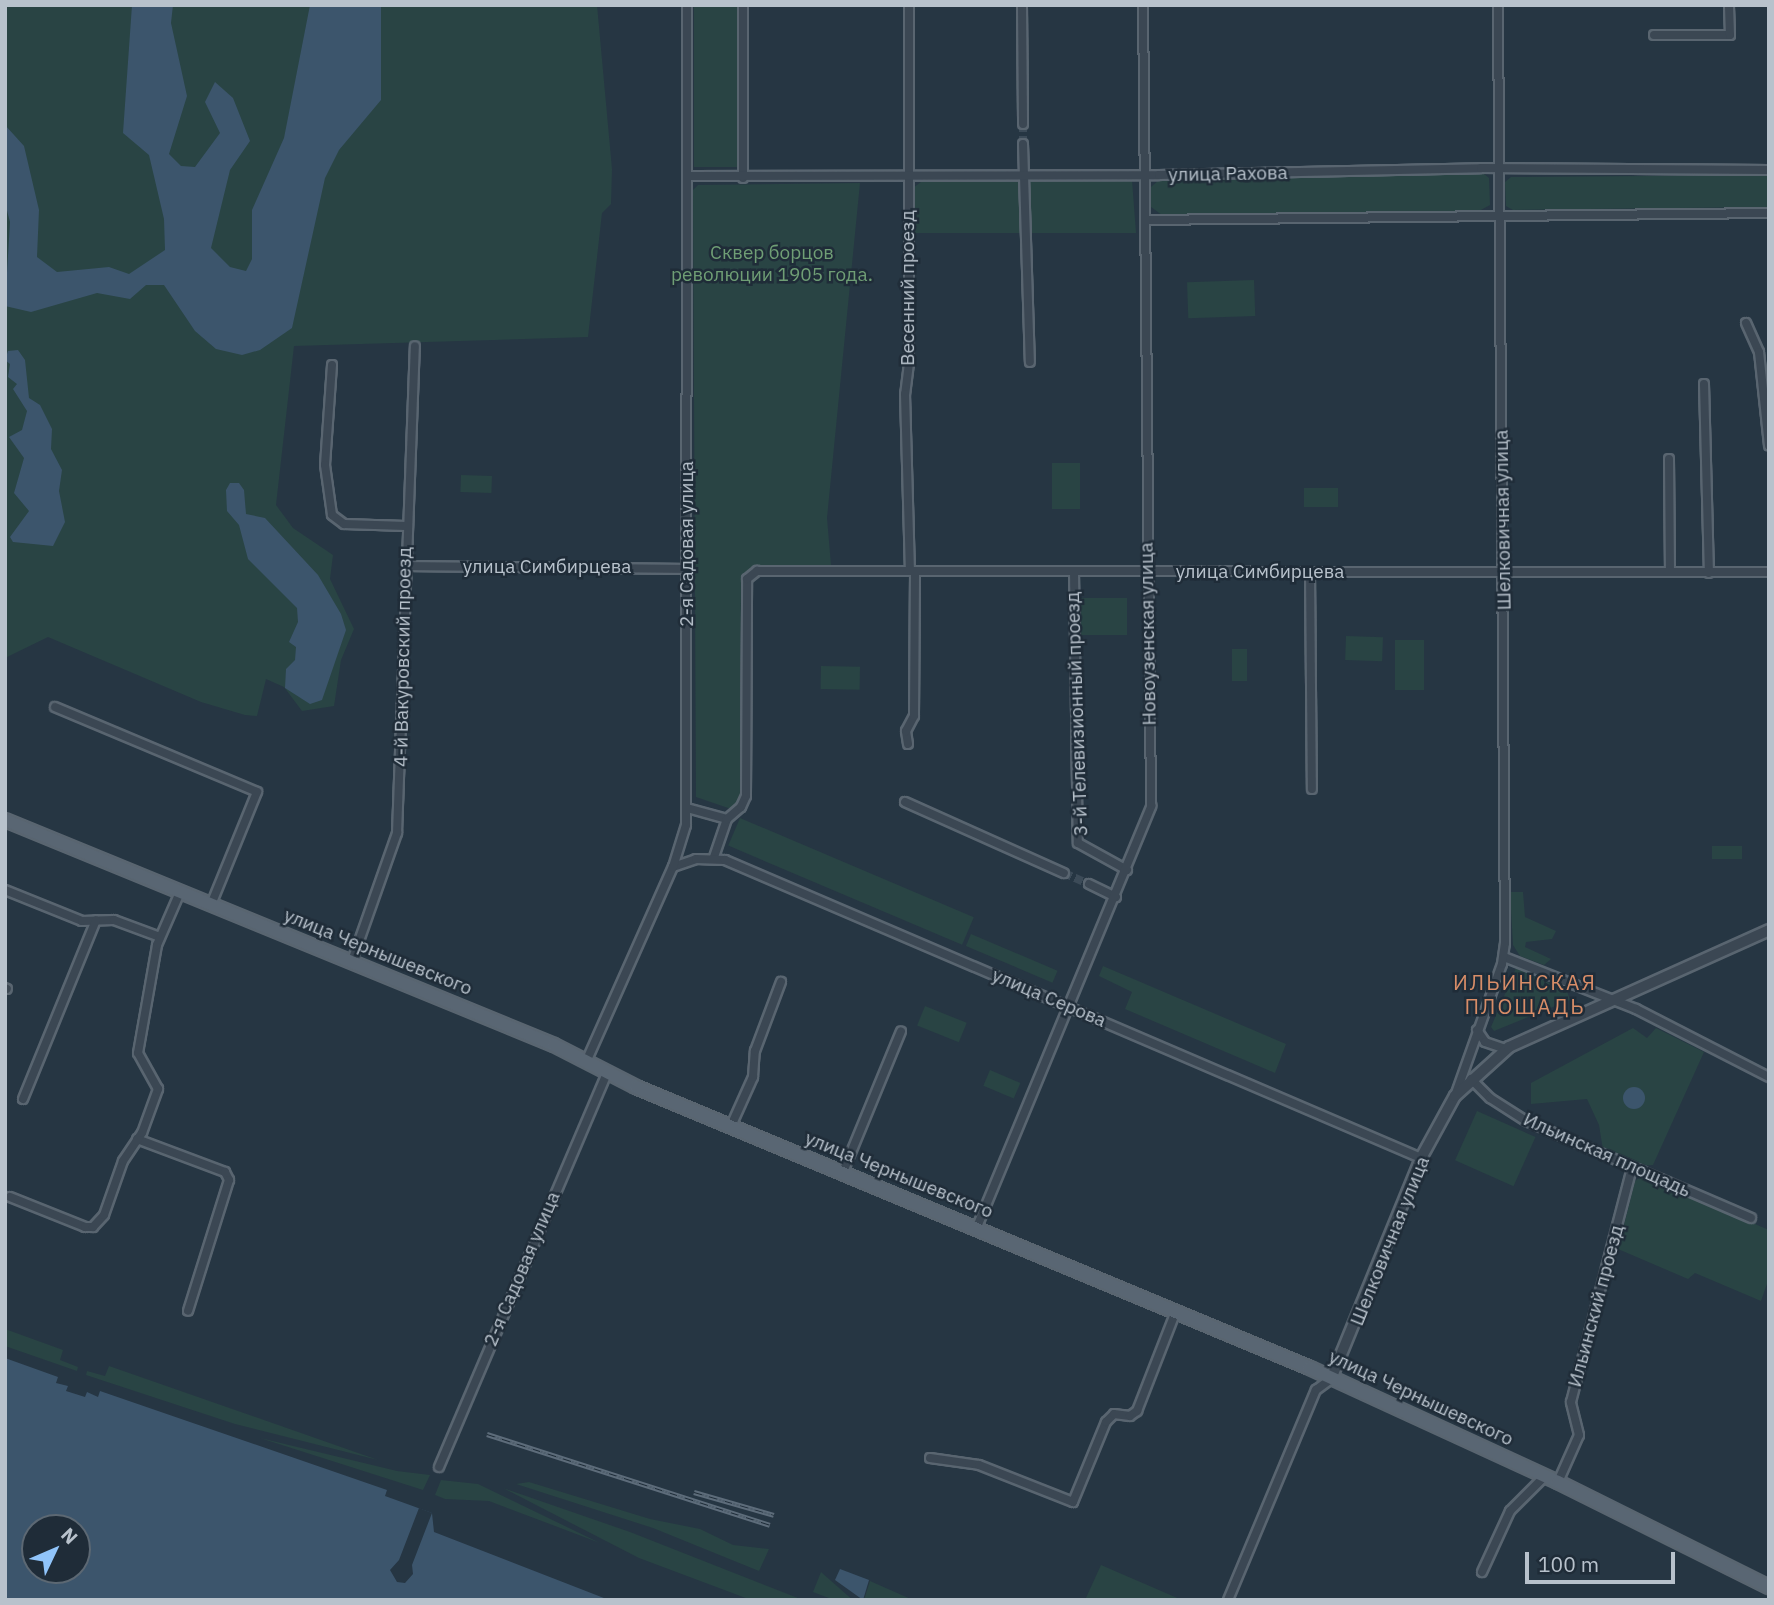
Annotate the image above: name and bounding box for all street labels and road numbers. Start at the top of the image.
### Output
street label: улица Рахова [1168,162,1288,186]
street label: Весенний проезд [897,210,919,366]
street label: Шелковичная улица [1490,429,1516,611]
street label: 2-я Садовая улица [676,461,698,627]
street label: Новоузенская улица [1135,542,1161,726]
street label: 4-й Вакуровский проезд [390,547,416,767]
street label: улица Симбирцева [463,556,631,578]
street label: улица Симбирцева [1176,561,1344,583]
street label: 3-й Телевизионный проезд [1061,591,1093,837]
street label: улица Чернышевского [281,904,475,1000]
street label: улица Серова [989,964,1109,1032]
street label: Ильинская площадь [1520,1108,1694,1202]
street label: улица Чернышевского [802,1127,996,1223]
street label: Шелковичная улица [1346,1153,1434,1329]
street label: 2-я Садовая улица [479,1188,565,1350]
street label: Ильинский проезд [1563,1222,1629,1390]
street label: улица Чернышевского [1325,1345,1517,1451]

